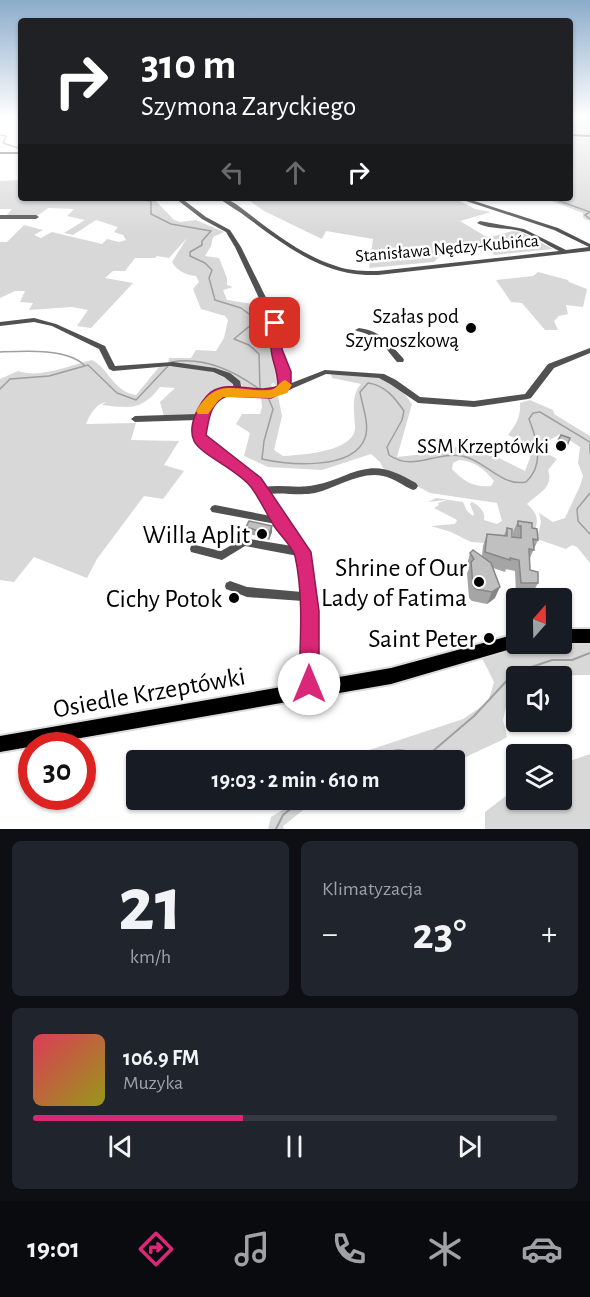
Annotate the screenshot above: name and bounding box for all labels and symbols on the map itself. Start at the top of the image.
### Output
street label: Stanisława Nędzy-Kubińca [354,232,540,266]
pin [249,297,300,348]
place label: Szałas pod Szymoszkową [345,306,459,351]
marker: Szałas pod Szymoszkową [464,321,478,335]
place label: SSM Krzeptówki [417,436,549,457]
marker: SSM Krzeptówki [554,439,568,453]
place label: Willa Aplit [143,522,250,548]
marker: Willa Aplit [255,527,269,541]
place label: Shrine of Our Lady of Fatima [321,555,468,611]
marker: Shrine of Our Lady of Fatima [472,575,486,589]
place label: Cichy Potok [106,586,222,612]
north arrow [506,588,572,654]
marker: Cichy Potok [227,591,241,605]
place label: Saint Peter [368,626,478,652]
marker: Saint Peter [482,631,496,645]
position arrow [277,652,341,716]
street label: Osiedle Krzeptówki [51,663,247,723]
speed limit sign: 30 [18,732,96,810]

